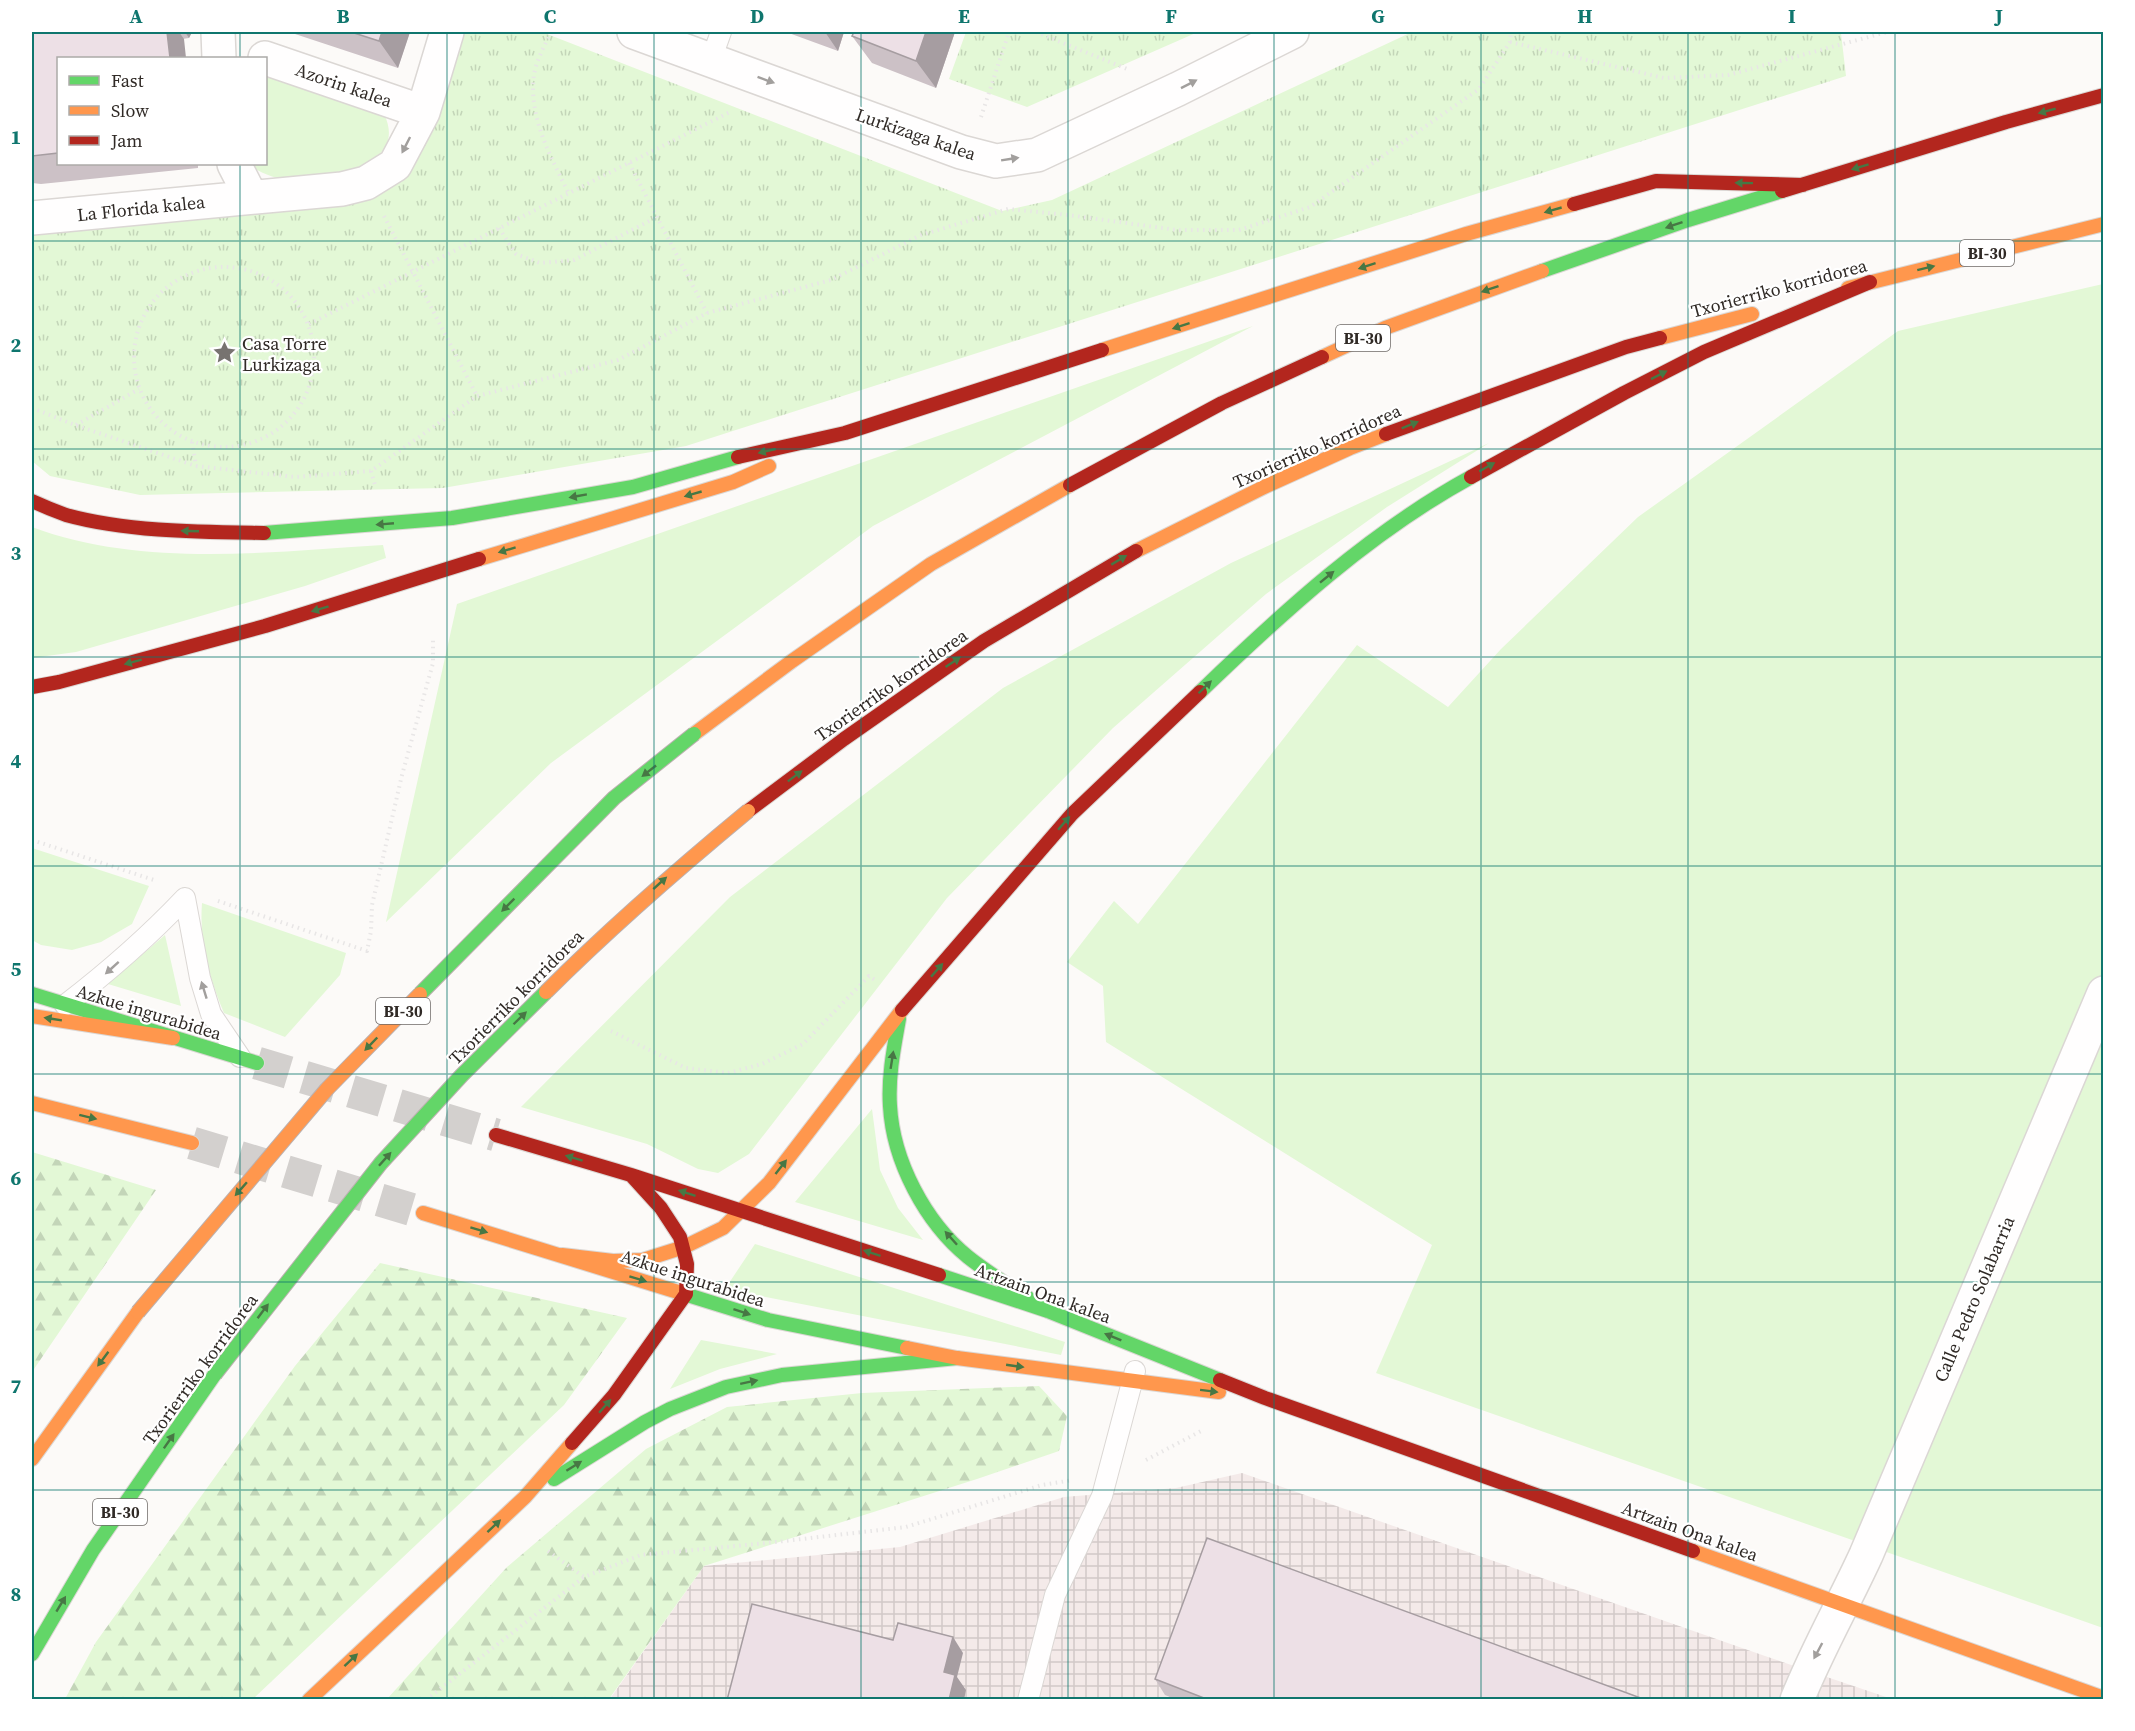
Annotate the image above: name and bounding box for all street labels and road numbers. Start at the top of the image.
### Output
street label: Azorin kalea [292,57,396,113]
street label: Lurkizaga kalea [853,102,980,167]
street label: La Florida kalea [76,189,207,227]
road number: BI-30 [1960,240,2014,266]
street label: Txorierriko korridorea [1688,252,1871,324]
road number: BI-30 [1336,325,1390,351]
street label: Txorierriko korridorea [1229,397,1406,494]
street label: Txorierriko korridorea [810,622,973,747]
street label: Txorierriko korridorea [443,923,590,1070]
street label: Azkue ingurabidea [73,978,225,1046]
road number: BI-30 [376,998,430,1024]
street label: Calle Pedro Solabarria [1928,1211,2021,1386]
street label: Azkue ingurabidea [618,1243,769,1313]
street label: Artzain Ona kalea [971,1257,1115,1330]
street label: Txorierriko korridorea [137,1288,264,1450]
street label: Artzain Ona kalea [1618,1495,1762,1568]
road number: BI-30 [93,1499,147,1525]

